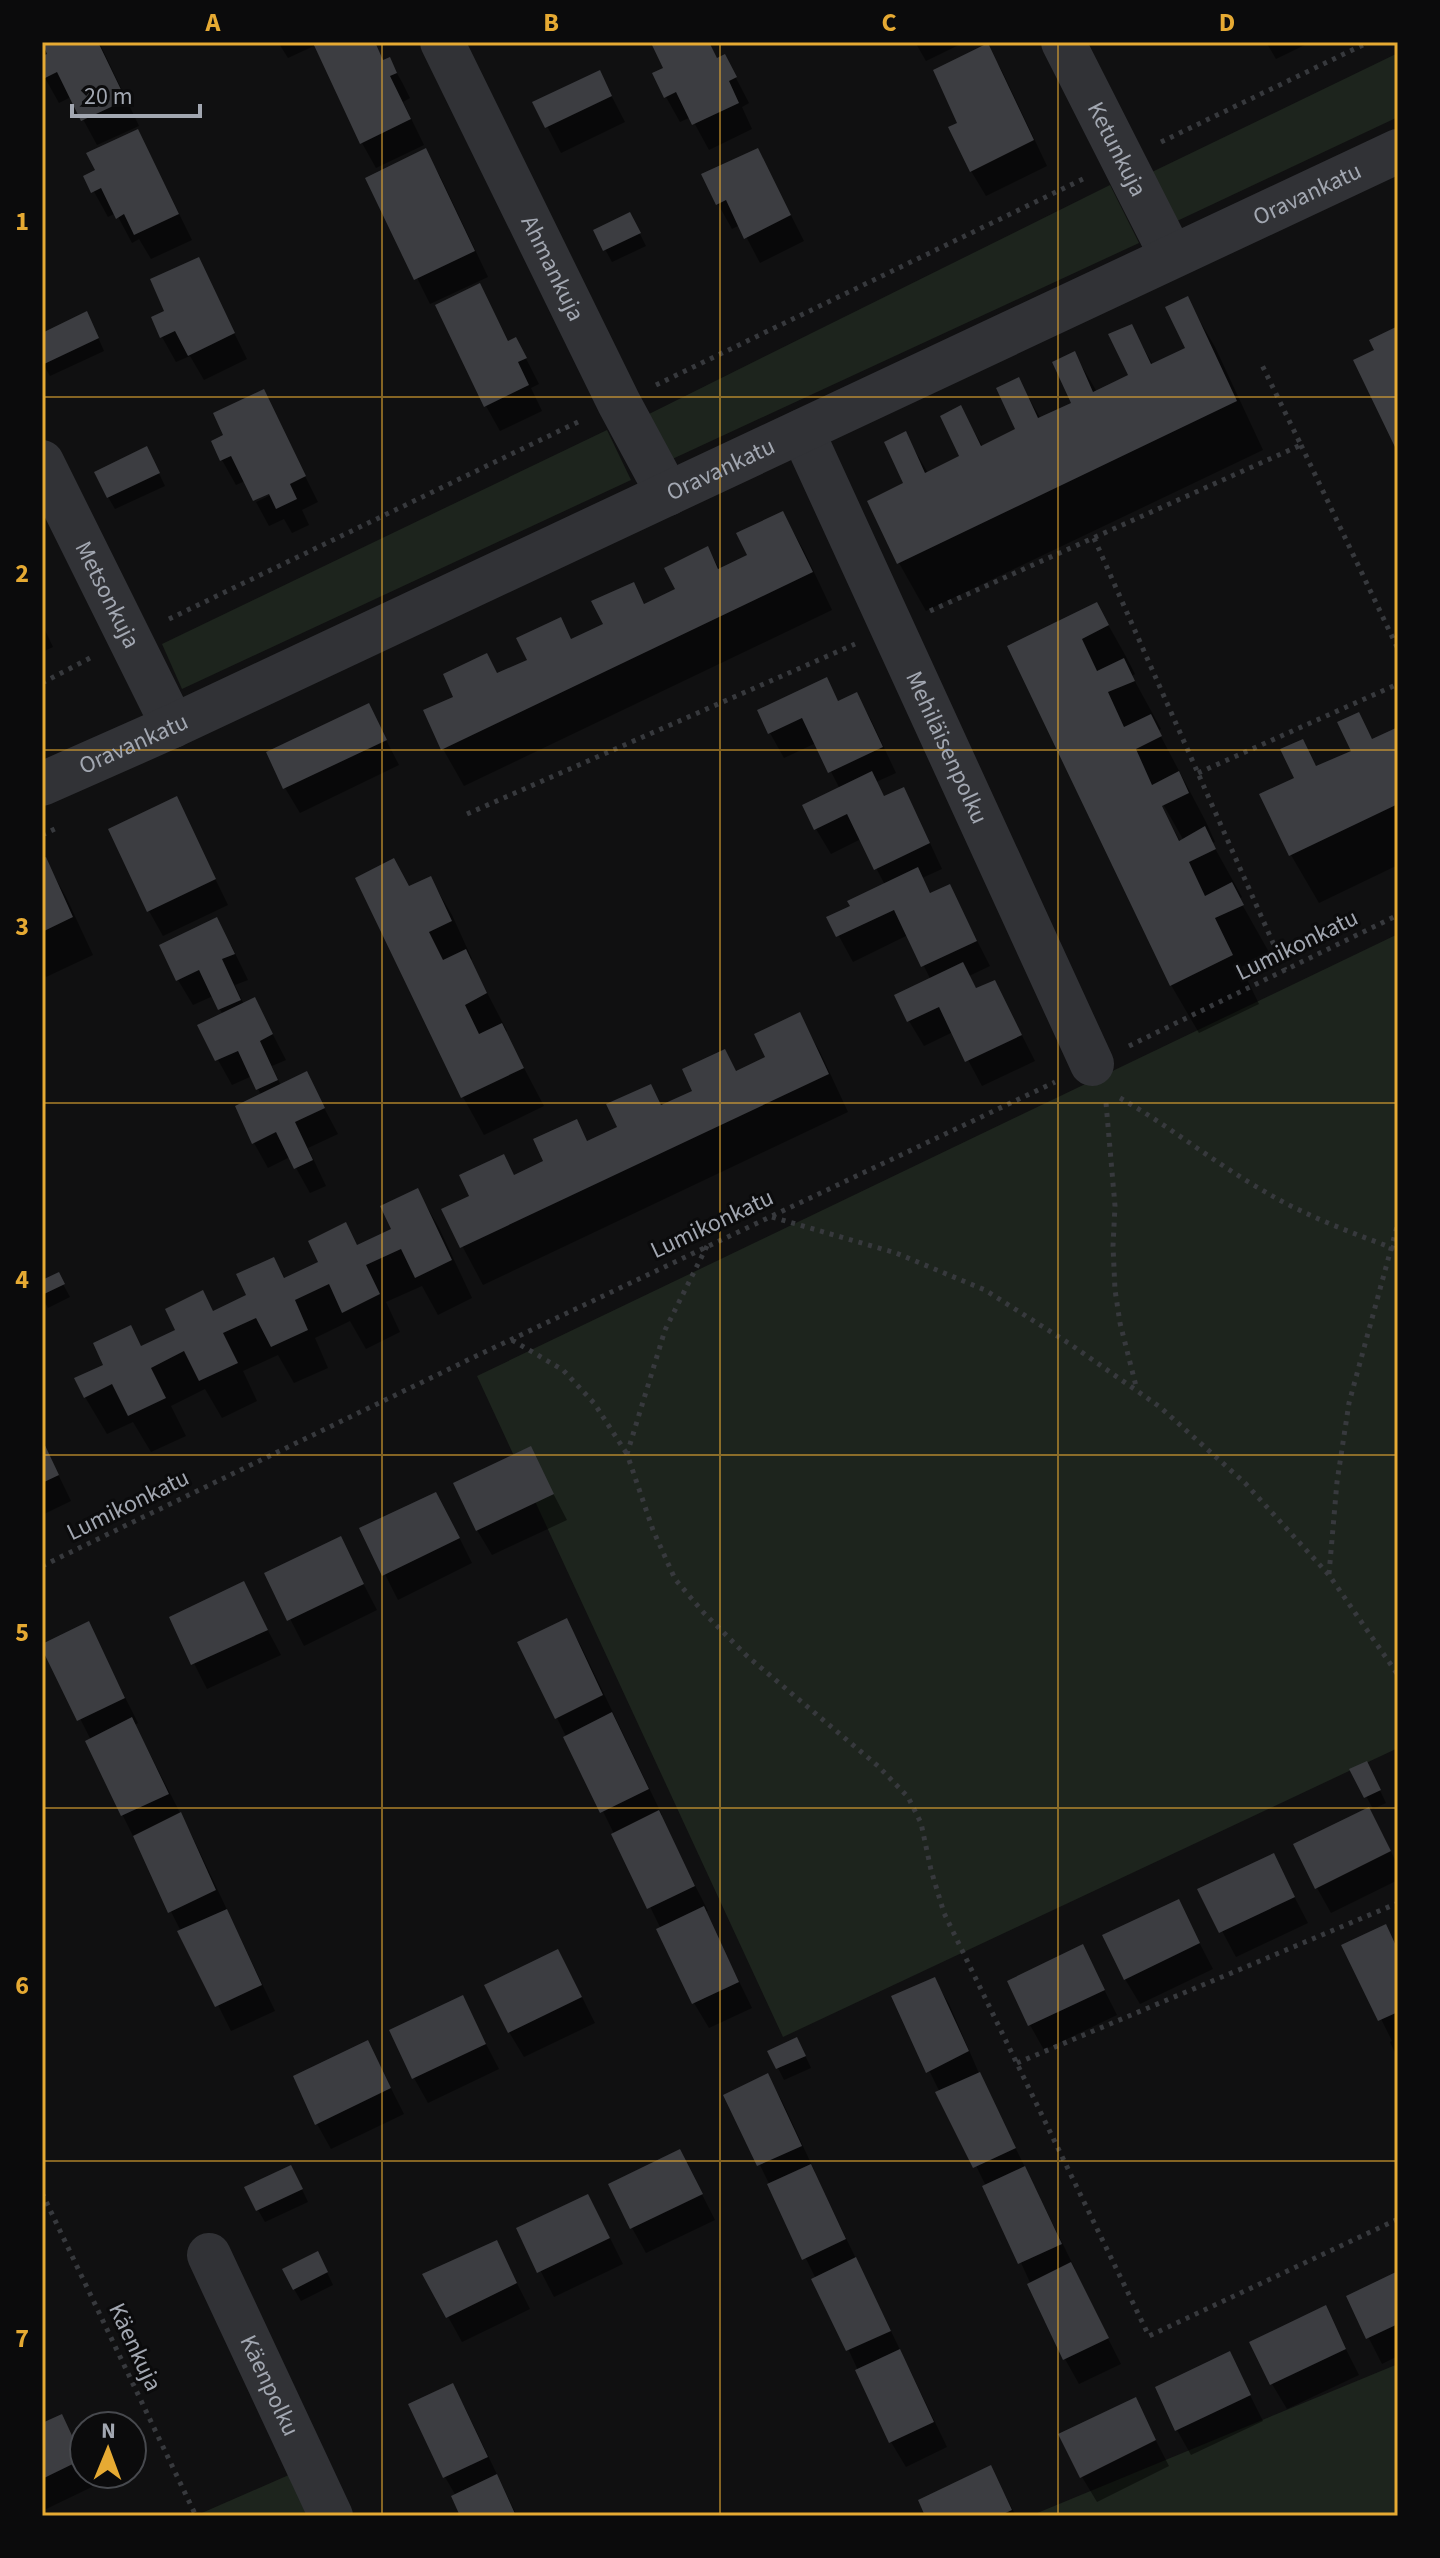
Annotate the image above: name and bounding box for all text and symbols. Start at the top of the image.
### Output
text: A [205,4,222,41]
text: B [543,4,559,41]
text: C [881,4,897,41]
text: D [1219,4,1235,41]
scale bar [72,68,200,118]
text: 20 m [84,79,133,114]
street label: Ketunkuja [1079,95,1156,203]
street label: Oravankatu [1247,153,1367,234]
text: 1 [15,203,29,240]
street label: Ahmankuja [512,209,594,327]
street label: Oravankatu [660,428,781,510]
street label: Metsonkuja [66,535,149,654]
text: 2 [15,555,29,592]
street label: Mehiläisenpolku [897,665,997,830]
street label: Oravankatu [73,704,194,783]
street label: Lumikonkatu [1230,900,1364,990]
text: 3 [15,908,29,945]
street label: Lumikonkatu [645,1180,779,1268]
text: 4 [15,1261,29,1298]
street label: Lumikonkatu [61,1460,195,1550]
text: 5 [15,1614,29,1651]
text: 6 [15,1967,29,2004]
street label: Käenkuja [99,2297,171,2397]
text: 7 [15,2320,29,2357]
street label: Käenpolku [231,2329,309,2442]
north arrow [68,2410,148,2490]
text: N [101,2415,116,2447]

